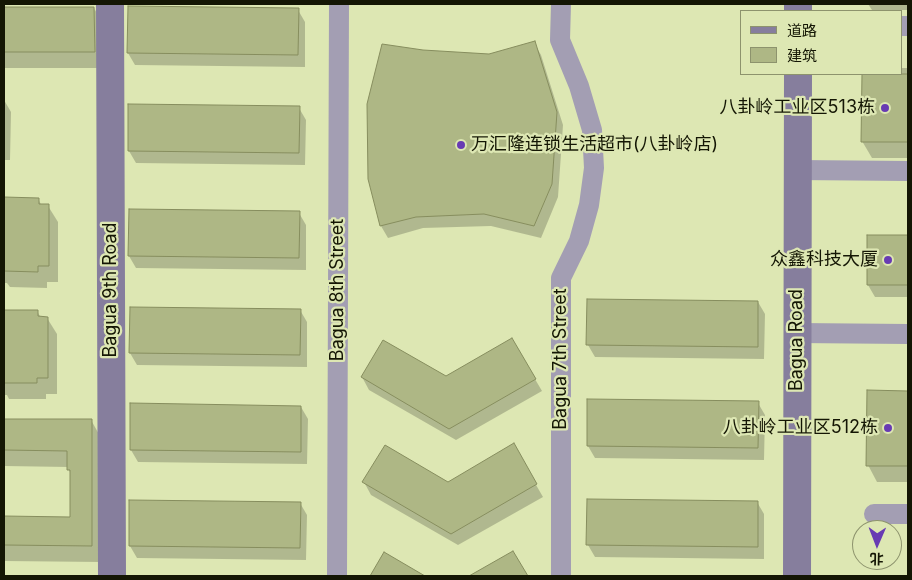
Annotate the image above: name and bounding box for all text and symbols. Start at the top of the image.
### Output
legend [740,10,902,75]
text: 道路 [787,21,817,40]
text: 建筑 [787,46,817,65]
place label: 八卦岭工业区513栋 [720,97,875,119]
marker: 八卦岭工业区513栋 [879,102,891,114]
place label: 万汇隆连锁生活超市(八卦岭店) [471,134,718,156]
marker: 万汇隆连锁生活超市(八卦岭店) [455,139,467,151]
street label: Bagua 8th Street [327,219,349,361]
street label: Bagua 9th Road [100,222,122,358]
place label: 众鑫科技大厦 [770,249,878,271]
marker: 众鑫科技大厦 [882,254,894,266]
street label: Bagua 7th Street [550,288,572,430]
street label: Bagua Road [786,289,808,391]
place label: 八卦岭工业区512栋 [723,417,878,439]
marker: 八卦岭工业区512栋 [882,422,894,434]
north arrow [852,520,902,570]
text: 北 [870,551,884,568]

